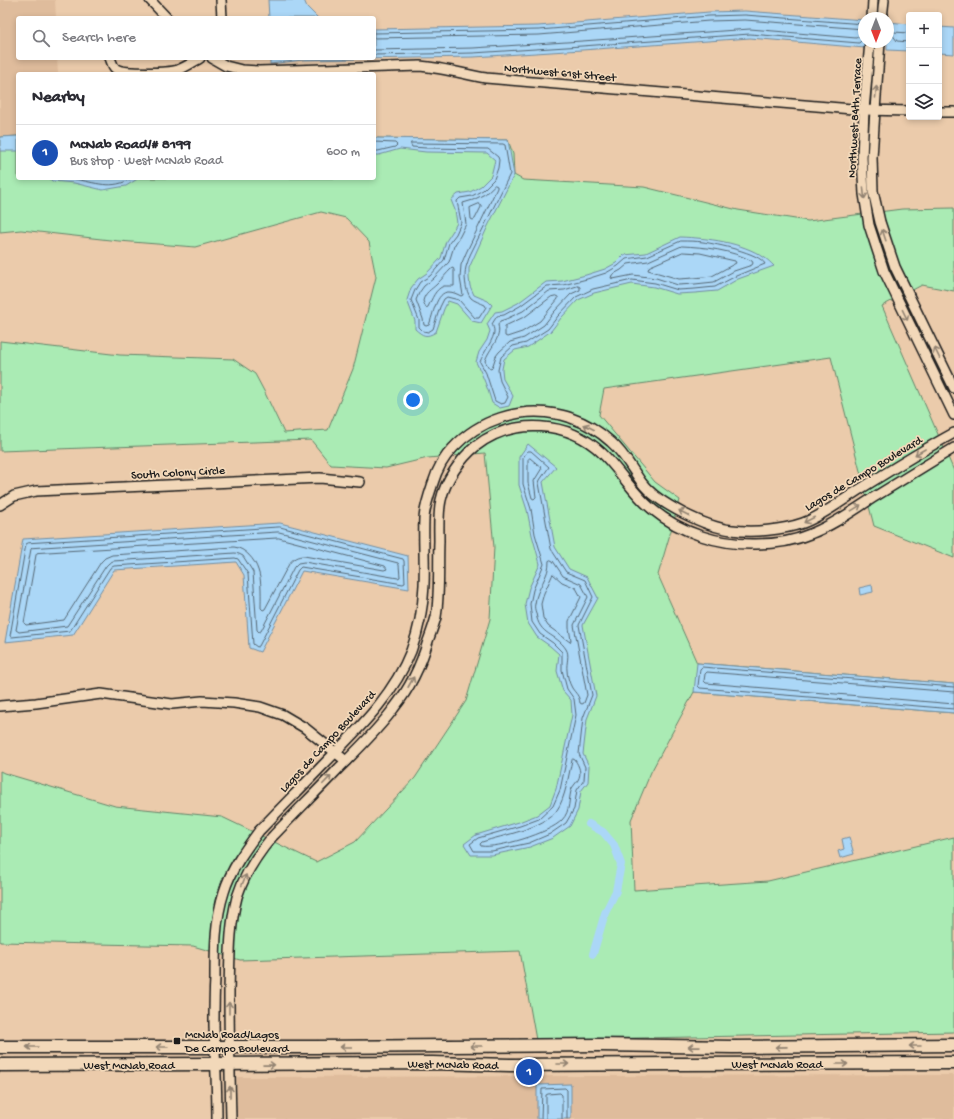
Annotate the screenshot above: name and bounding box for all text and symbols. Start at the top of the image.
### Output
north arrow [858,12,894,48]
map controls [906,12,942,120]
button: + [906,12,942,48]
search box [16,16,376,60]
icon: search [30,27,52,49]
text: Search here [62,29,136,47]
button: − [906,48,942,84]
street label: Northwest 84th Terrace [846,57,866,178]
street label: Northwest 61st Street [503,62,618,86]
button: layers [906,84,942,120]
one-way arrow [873,86,880,99]
text: Nearby [32,88,85,108]
text: McNab Road/# 8199 [70,136,191,154]
text: 1 [42,145,48,160]
text: 600 m [326,145,360,160]
text: Bus stop · West McNab Road [70,154,223,169]
one-way arrow [860,186,868,199]
one-way arrow [879,229,887,241]
one-way arrow [902,309,909,321]
one-way arrow [933,347,940,359]
your location [403,390,423,410]
one-way arrow [584,423,596,430]
street label: Lagos de Campo Boulevard [803,434,926,515]
one-way arrow [914,449,926,456]
street label: South Colony Circle [131,465,226,483]
one-way arrow [850,504,862,512]
one-way arrow [678,509,690,516]
one-way arrow [804,517,816,524]
one-way arrow [408,676,415,688]
street label: Lagos de Campo Boulevard [278,688,380,796]
one-way arrow [322,775,332,785]
one-way arrow [241,874,249,886]
one-way arrow [225,1002,233,1015]
place label: McNab Road/Lagos De Campo Boulevard [184,1029,290,1057]
marker: McNab Road/Lagos De Campo Boulevard [172,1036,182,1046]
one-way arrow [470,1042,483,1050]
one-way arrow [909,1042,922,1049]
one-way arrow [26,1043,39,1050]
one-way arrow [156,1043,169,1051]
one-way arrow [340,1043,353,1051]
one-way arrow [688,1043,701,1051]
one-way arrow [775,1043,788,1051]
pin: 1 [516,1057,542,1087]
street label: West McNab Road [407,1058,499,1074]
street label: West McNab Road [732,1059,823,1073]
street label: West McNab Road [84,1060,175,1074]
one-way arrow [556,1060,569,1068]
one-way arrow [835,1060,848,1068]
one-way arrow [262,1061,275,1068]
one-way arrow [226,1086,234,1099]

